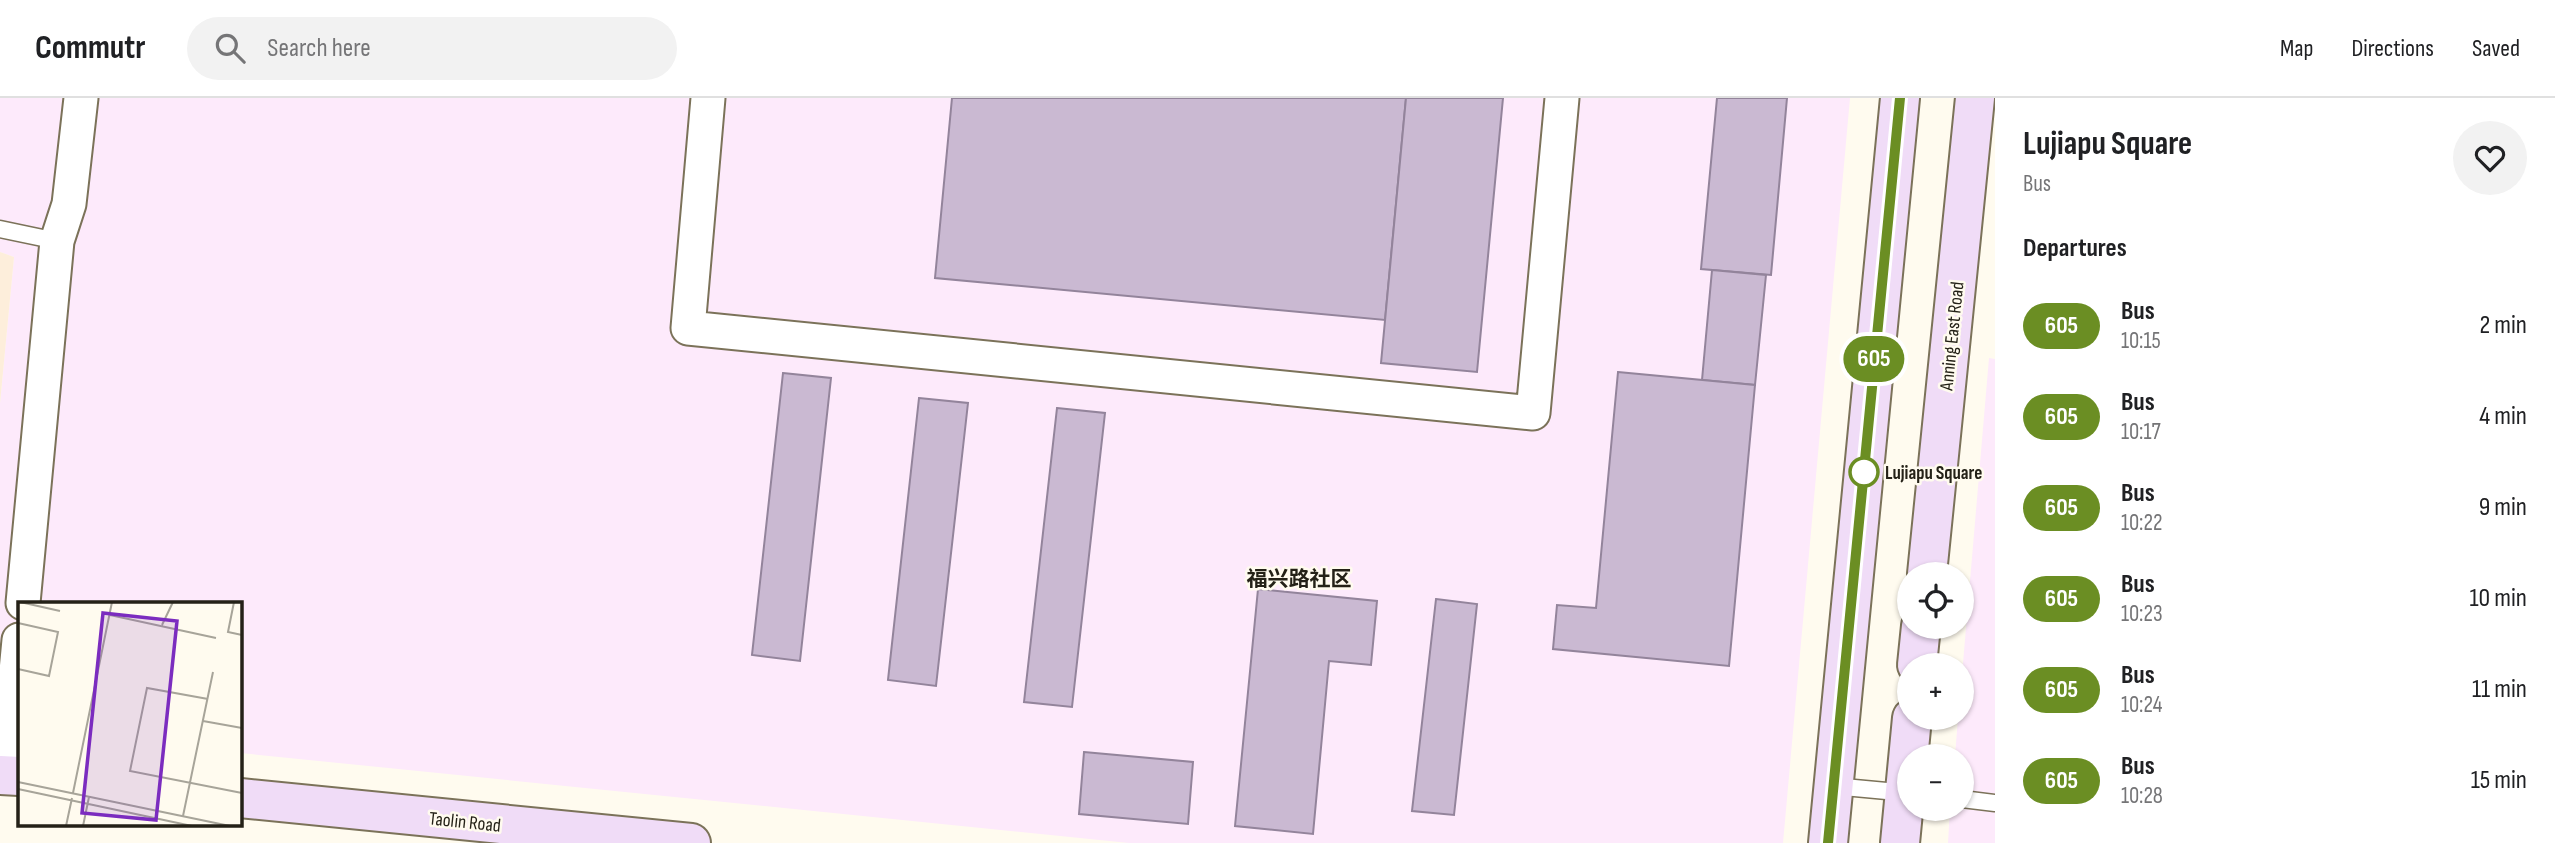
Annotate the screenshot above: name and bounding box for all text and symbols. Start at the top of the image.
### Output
search box [187,17,677,80]
text: Commutr [35,28,145,68]
icon: search [211,29,249,67]
text: Search here [267,33,371,64]
text: Map [2280,34,2313,63]
text: Directions [2351,34,2434,63]
text: Saved [2472,34,2520,63]
button: heart [2453,121,2527,195]
text: Lujiapu Square [2023,124,2192,164]
text: Bus [2023,170,2051,198]
text: Departures [2023,233,2127,264]
street label: Anning East Road [1935,281,1970,393]
text: Bus [2121,296,2155,327]
text: 2 min [2479,310,2527,341]
text: 605 [2045,311,2078,340]
text: 10:15 [2121,327,2161,355]
line badge: 605 [1834,336,1914,382]
text: 605 [1857,344,1891,373]
text: Bus [2121,387,2155,418]
text: 4 min [2479,401,2527,432]
text: 605 [2045,402,2078,431]
text: 10:17 [2121,418,2161,446]
marker: Lujiapu Square [1849,457,1879,487]
place label: Lujiapu Square [1885,462,1982,485]
text: Bus [2121,478,2155,509]
text: 9 min [2479,492,2527,523]
text: 605 [2045,493,2078,522]
text: 10:22 [2121,509,2162,537]
map controls [1897,562,1974,821]
button: locate [1897,562,1974,639]
district label: 福兴路社区 [1247,567,1352,592]
text: Bus [2121,569,2155,600]
text: 10 min [2470,583,2527,614]
text: 605 [2045,584,2078,613]
text: 10:23 [2121,600,2163,628]
inset map [18,602,242,826]
button: + [1897,653,1974,730]
text: Bus [2121,660,2155,691]
text: 11 min [2472,674,2527,705]
text: 605 [2045,675,2078,704]
text: 10:24 [2121,691,2162,719]
button: − [1897,744,1974,821]
text: Bus [2121,751,2155,782]
text: 15 min [2471,765,2527,796]
text: 605 [2045,766,2078,795]
text: 10:28 [2121,782,2163,810]
street label: Taolin Road [428,807,502,838]

